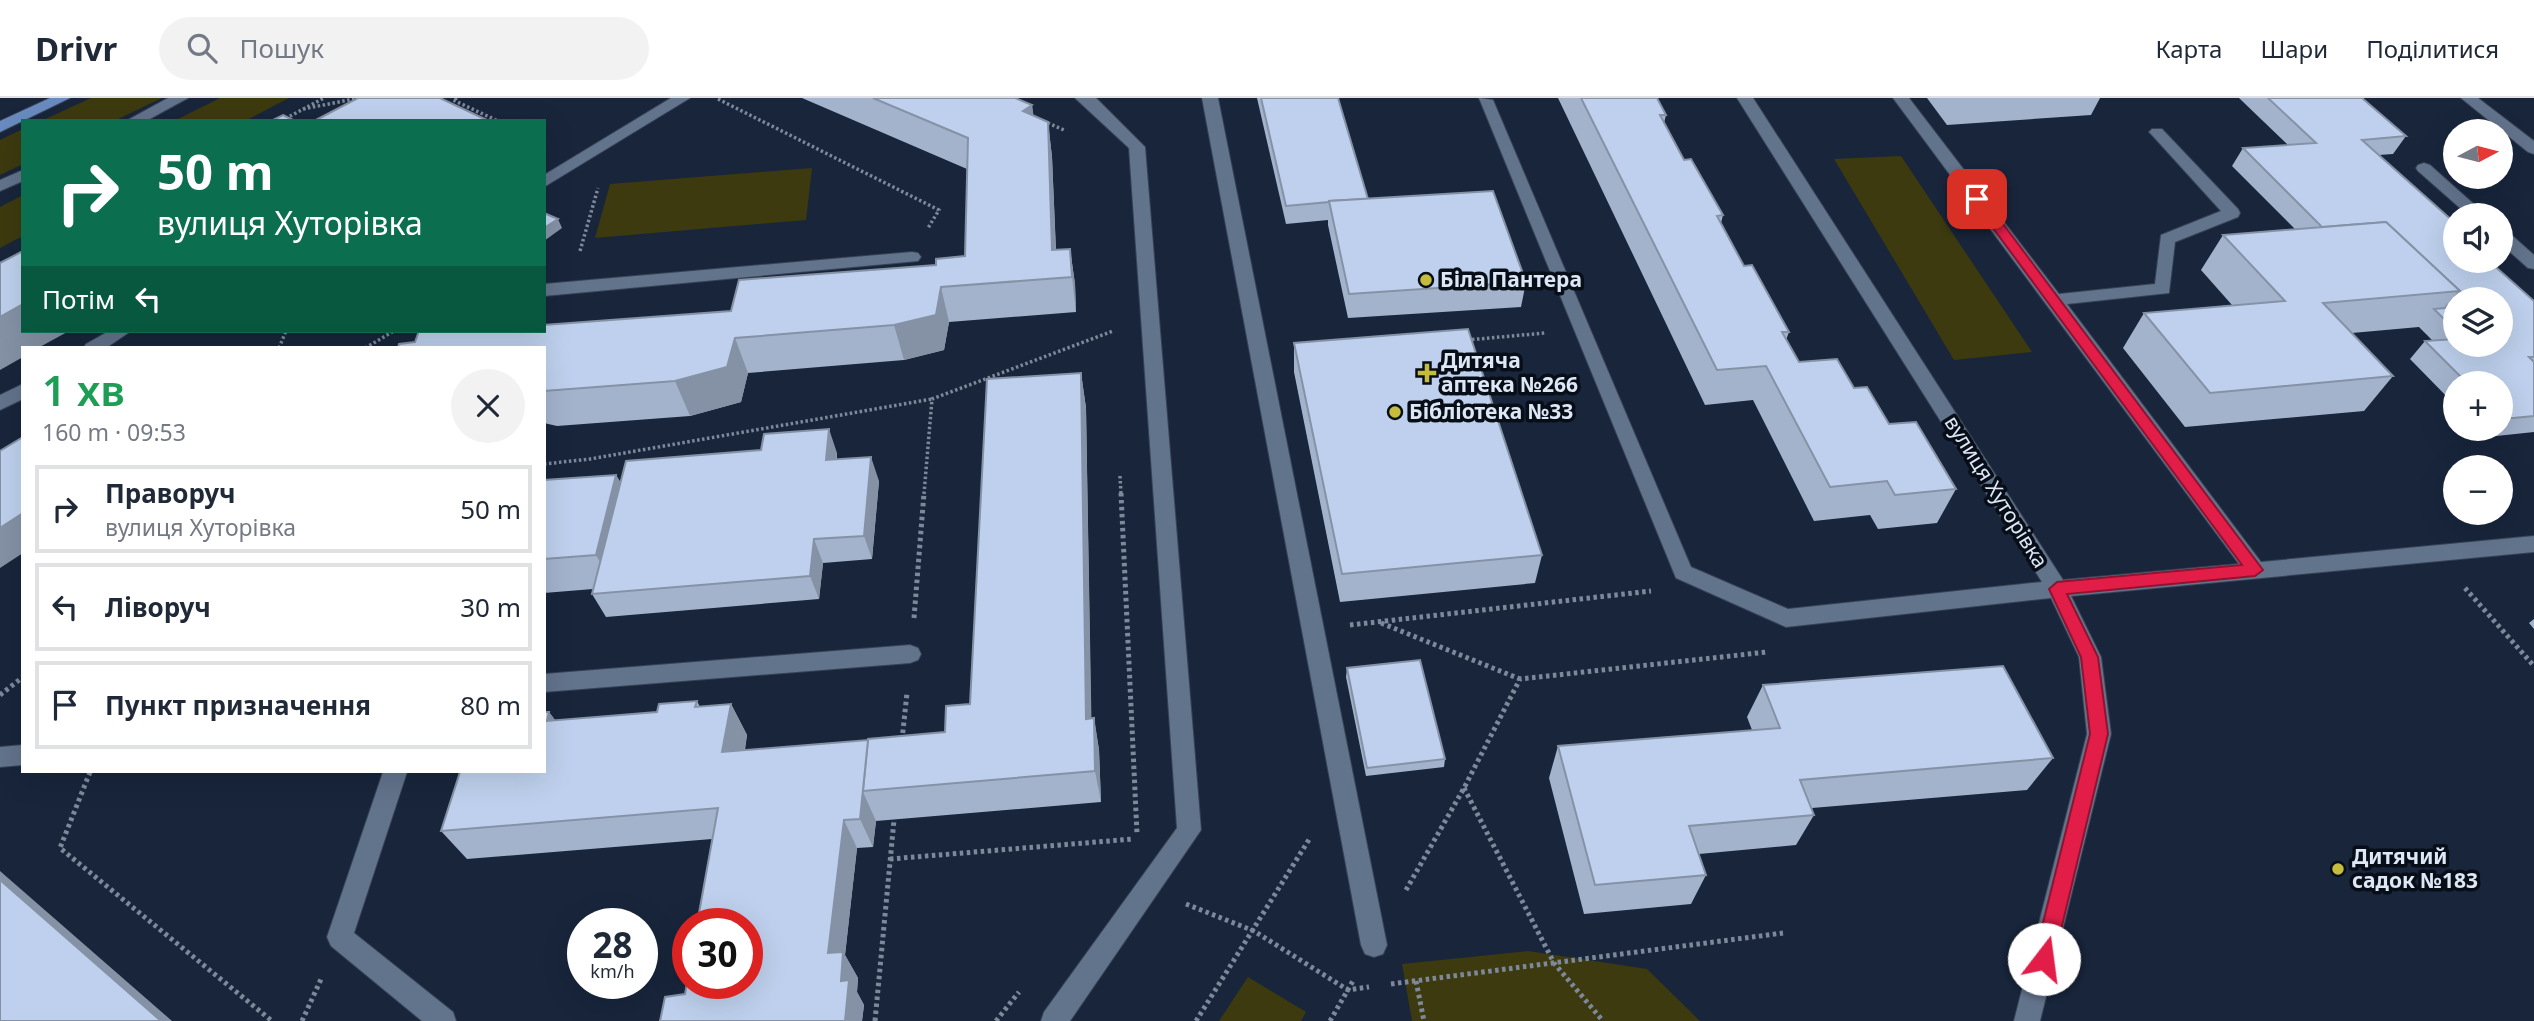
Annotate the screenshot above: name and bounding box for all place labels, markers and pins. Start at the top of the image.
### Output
pin [1947,169,2007,229]
place label: Біла Пантера [1440,265,1582,293]
marker: Біла Пантера [1418,272,1434,288]
place label: Дитяча аптека №266 [1441,346,1578,398]
marker: Дитяча аптека №266 [1419,365,1435,381]
place label: Бібліотека №33 [1409,397,1573,425]
marker: Бібліотека №33 [1387,404,1403,420]
place label: Дитячий садок №183 [2352,842,2478,894]
marker: Дитячий садок №183 [2330,861,2346,877]

